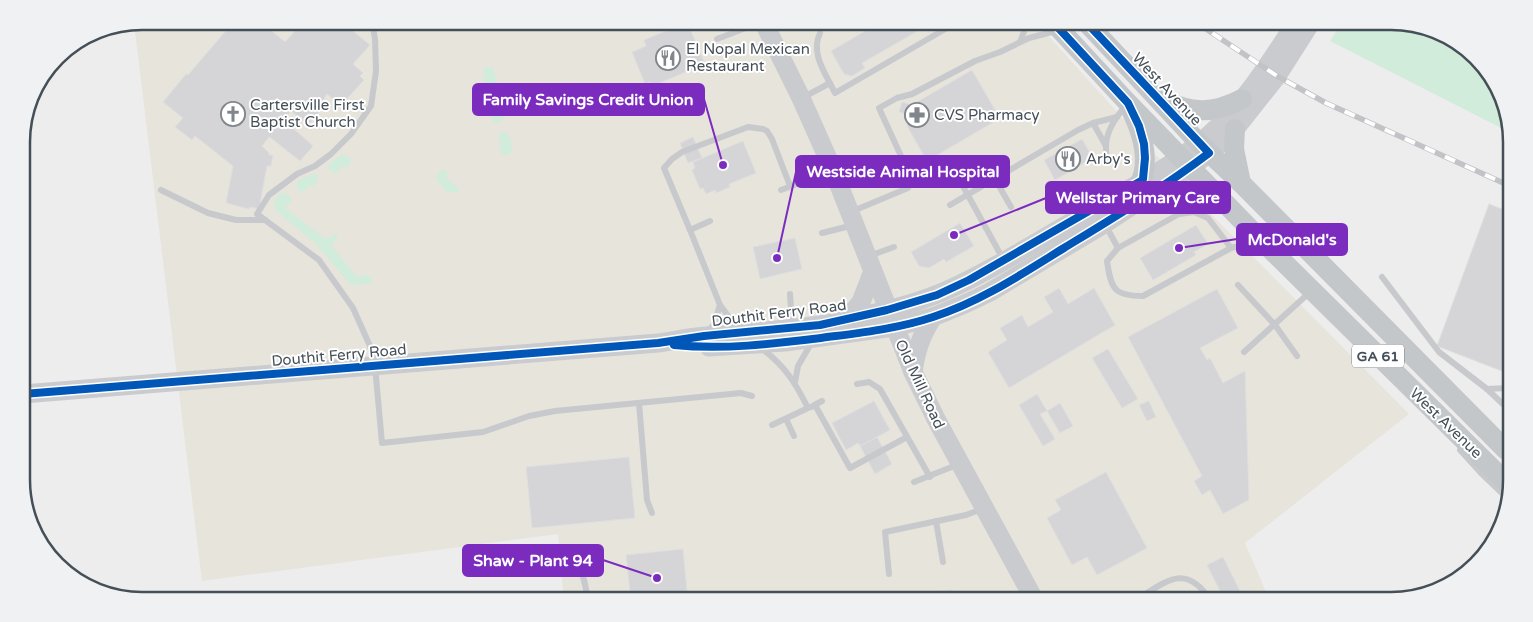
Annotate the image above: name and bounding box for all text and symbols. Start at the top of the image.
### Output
place label: El Nopal Mexican Restaurant [686,40,810,75]
restaurant icon: El Nopal Mexican Restaurant [655,45,681,71]
street label: West Avenue [1129,49,1205,129]
callout: Family Savings Credit Union [473,84,704,115]
text: Family Savings Credit Union [482,90,694,110]
place label: Cartersville First Baptist Church [250,96,365,131]
church icon: Cartersville First Baptist Church [220,101,246,127]
pharmacy icon: CVS Pharmacy [904,102,930,128]
place label: CVS Pharmacy [934,106,1039,124]
restaurant icon: Arby's [1055,146,1081,172]
place label: Arby's [1086,150,1131,168]
callout: Westside Animal Hospital [796,156,1009,187]
text: Westside Animal Hospital [806,162,1000,182]
callout: Wellstar Primary Care [1046,182,1230,213]
text: Wellstar Primary Care [1056,188,1220,208]
callout: McDonald's [1237,224,1347,255]
text: McDonald's [1247,230,1337,250]
street label: Douthit Ferry Road [711,296,847,330]
street label: Old Mill Road [891,337,949,431]
street label: Douthit Ferry Road [271,340,407,370]
road number: GA 61 [1352,344,1404,368]
street label: West Avenue [1406,384,1486,462]
callout: Shaw - Plant 94 [463,545,603,576]
text: Shaw - Plant 94 [473,551,593,571]

